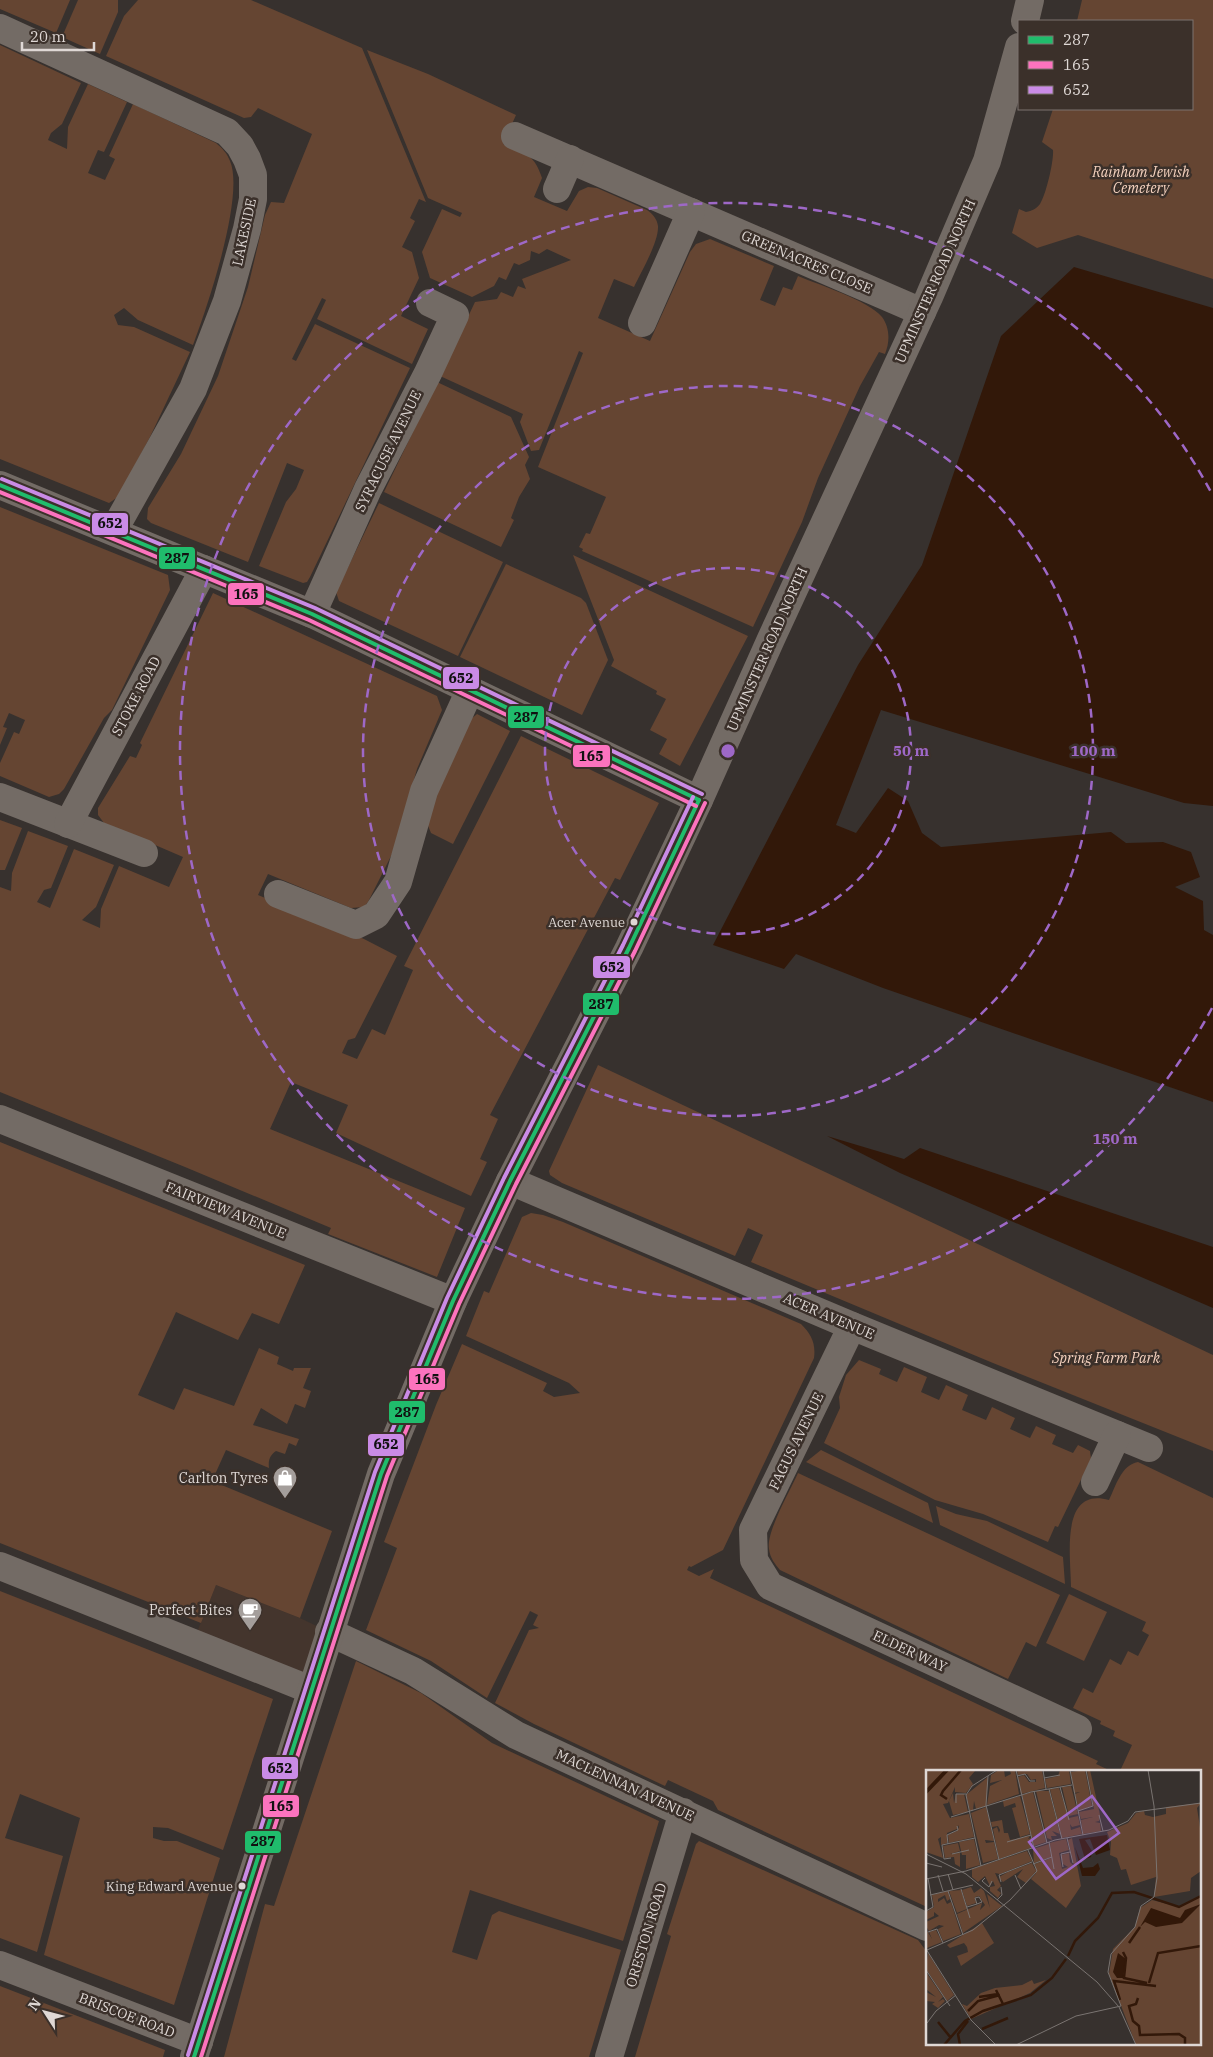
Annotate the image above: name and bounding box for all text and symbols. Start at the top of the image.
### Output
scale bar [22,20,95,52]
legend [1018,20,1193,110]
text: 20 m [30,27,66,46]
text: 287 [1063,30,1090,49]
text: 165 [1063,55,1090,74]
text: 652 [1063,80,1090,99]
park label: Rainham Jewish Cemetery [1091,163,1190,197]
street label: LAKESIDE [228,196,260,268]
street label: UPMINSTER ROAD NORTH [891,196,979,366]
street label: GREENACRES CLOSE [739,226,875,298]
street label: SYRACUSE AVENUE [351,387,425,515]
line badge: 652 [91,512,129,536]
text: 652 [97,514,123,532]
line badge: 287 [158,546,196,570]
text: 287 [164,549,190,567]
street label: UPMINSTER ROAD NORTH [723,564,811,734]
line badge: 165 [227,582,265,606]
text: 165 [233,585,259,603]
street label: STOKE ROAD [107,653,165,739]
line badge: 652 [442,666,480,690]
text: 652 [448,669,474,687]
line badge: 287 [507,705,545,729]
text: 287 [513,708,539,726]
text: 50 m [893,741,929,760]
text: 100 m [1070,741,1116,760]
centre of rings [719,742,737,760]
line badge: 165 [572,744,611,768]
text: 165 [578,747,604,765]
place label: Acer Avenue [548,914,625,931]
marker: Acer Avenue [629,917,639,927]
line badge: 652 [592,955,631,979]
text: 652 [599,958,625,976]
line badge: 287 [582,992,620,1016]
text: 287 [588,995,614,1013]
text: 150 m [1092,1129,1138,1148]
street label: FAIRVIEW AVENUE [163,1178,289,1242]
street label: ACER AVENUE [781,1289,877,1343]
park label: Spring Farm Park [1051,1349,1161,1367]
line badge: 165 [408,1367,446,1391]
text: 165 [414,1370,440,1388]
street label: FAGUS AVENUE [765,1389,827,1493]
line badge: 287 [388,1400,426,1424]
text: 287 [394,1403,420,1421]
line badge: 652 [367,1433,405,1457]
text: 652 [373,1435,399,1453]
shop icon: Carlton Tyres [272,1465,298,1499]
place label: Carlton Tyres [179,1469,268,1487]
cafe icon: Perfect Bites [237,1597,263,1631]
place label: Perfect Bites [149,1601,232,1619]
street label: ELDER WAY [870,1626,950,1676]
street label: MACLENNAN AVENUE [553,1745,697,1825]
line badge: 652 [261,1756,299,1780]
text: 652 [267,1759,293,1777]
inset map [926,1770,1200,2044]
line badge: 165 [262,1794,300,1818]
text: 165 [268,1797,294,1815]
line badge: 287 [244,1830,282,1854]
text: 287 [250,1832,276,1850]
place label: King Edward Avenue [106,1878,233,1895]
marker: King Edward Avenue [237,1881,247,1891]
street label: ORESTON ROAD [622,1881,670,1989]
north arrow [20,1987,70,2037]
street label: BRISCOE ROAD [76,1988,178,2042]
text: N [24,1995,45,2014]

